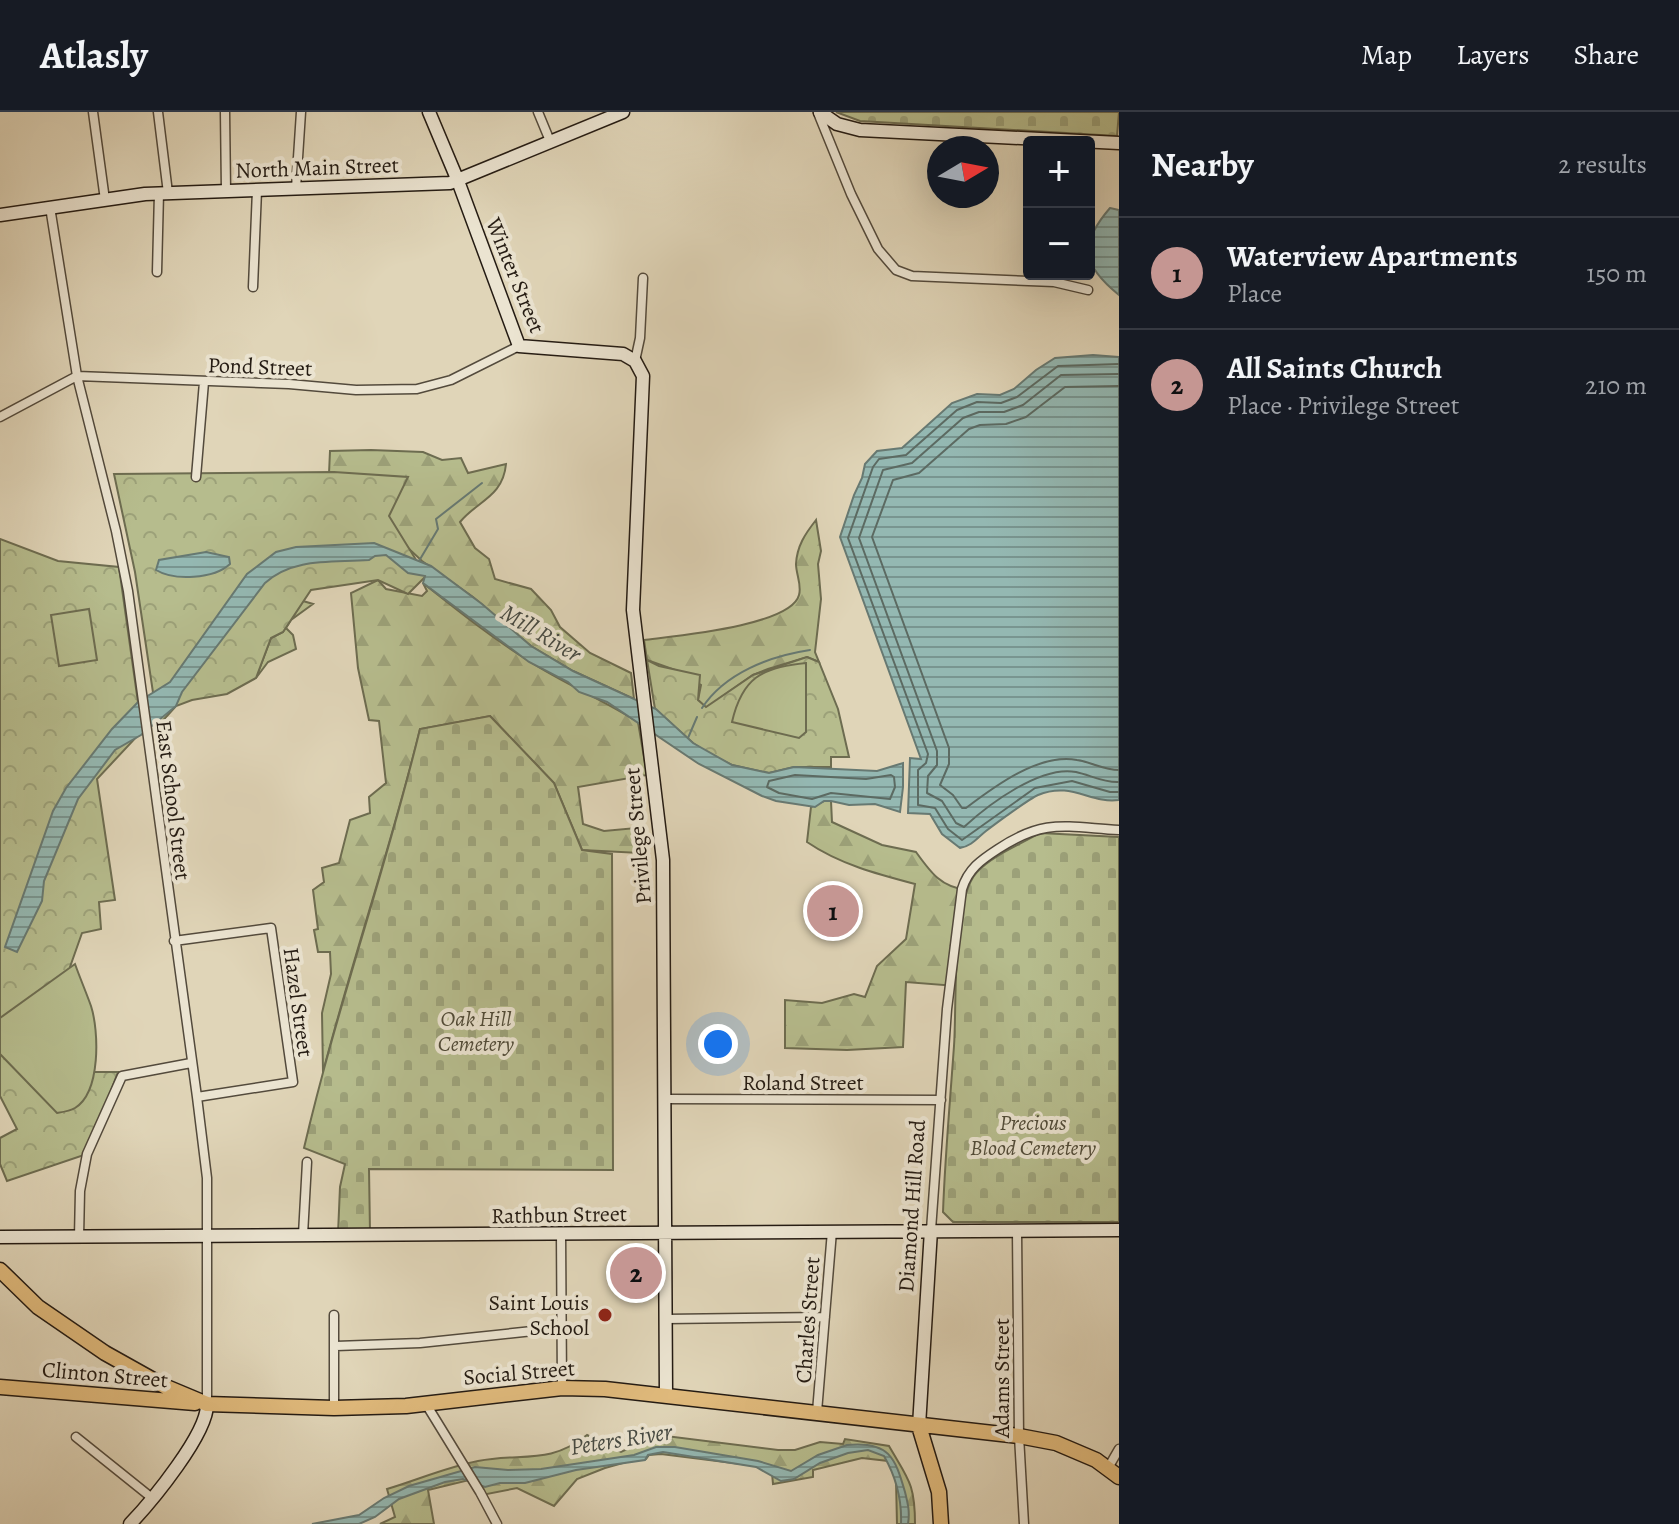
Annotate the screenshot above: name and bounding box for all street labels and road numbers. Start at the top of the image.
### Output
street label: North Main Street [235,150,399,186]
street label: Winter Street [478,212,552,338]
street label: Pond Street [207,350,313,384]
street label: East School Street [148,718,198,882]
street label: Privilege Street [617,766,659,905]
street label: Hazel Street [275,945,321,1059]
street label: Roland Street [742,1068,864,1098]
street label: Diamond Hill Road [891,1119,933,1293]
street label: Rathbun Street [491,1199,627,1231]
street label: Charles Street [789,1256,827,1384]
street label: Adams Street [987,1318,1017,1439]
street label: Social Street [462,1353,576,1393]
street label: Clinton Street [41,1355,169,1395]

